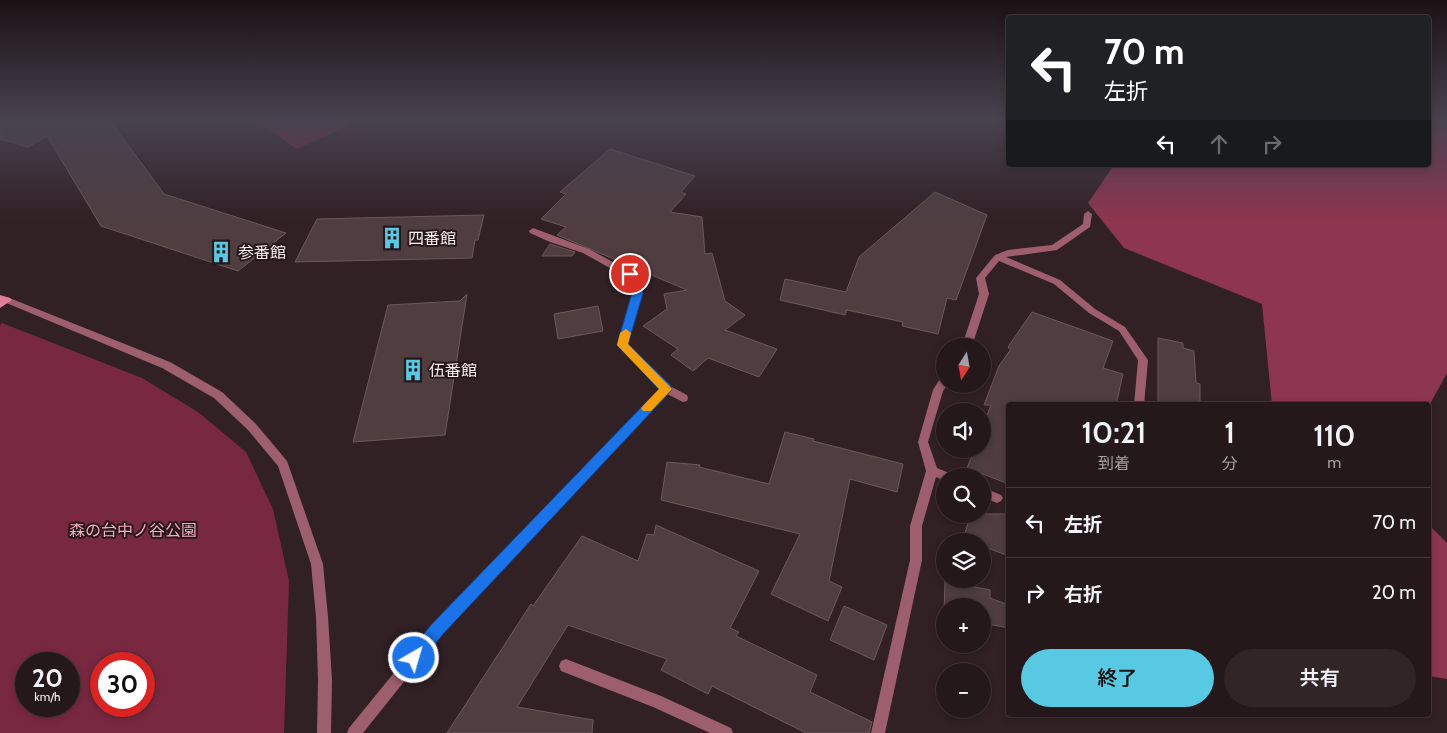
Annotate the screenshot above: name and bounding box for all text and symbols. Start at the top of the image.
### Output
text: 70 m [1104,30,1185,73]
icon: left [1021,35,1086,100]
text: 左折 [1104,78,1148,105]
icon: left [1152,130,1180,158]
icon: ahead [1205,130,1233,158]
icon: right [1258,130,1286,158]
building icon: 四番館 [379,225,405,251]
place label: 四番館 [408,229,456,248]
building icon: 参番館 [208,239,234,265]
place label: 参番館 [238,243,286,262]
pin [609,253,651,295]
icon: arrive [616,260,644,288]
north arrow [936,338,991,392]
map controls [936,338,991,718]
building icon: 伍番館 [400,357,426,383]
place label: 伍番館 [429,361,477,380]
button: sound [936,403,991,458]
text: 10:21 [1082,414,1146,451]
text: 1 [1224,414,1235,451]
text: 110 [1313,417,1355,454]
text: m [1327,453,1341,472]
text: 到着 [1098,454,1130,473]
text: 分 [1222,454,1238,473]
button: search [936,468,991,523]
icon: left [1021,509,1049,537]
text: 70 m [1372,511,1416,534]
text: 左折 [1064,513,1102,536]
park label: 森の台中ノ谷公園 [69,521,197,540]
button: layers [936,533,991,588]
icon: right [1021,579,1049,607]
text: 20 m [1372,581,1416,604]
text: 右折 [1064,583,1102,606]
button: + [936,598,991,653]
position arrow [387,631,439,683]
button: 終了 [1021,649,1214,707]
button: 共有 [1224,649,1416,707]
speed limit sign: 30 [90,652,155,717]
text: 20 [32,663,63,693]
button: − [936,663,991,718]
text: km/h [34,689,61,704]

